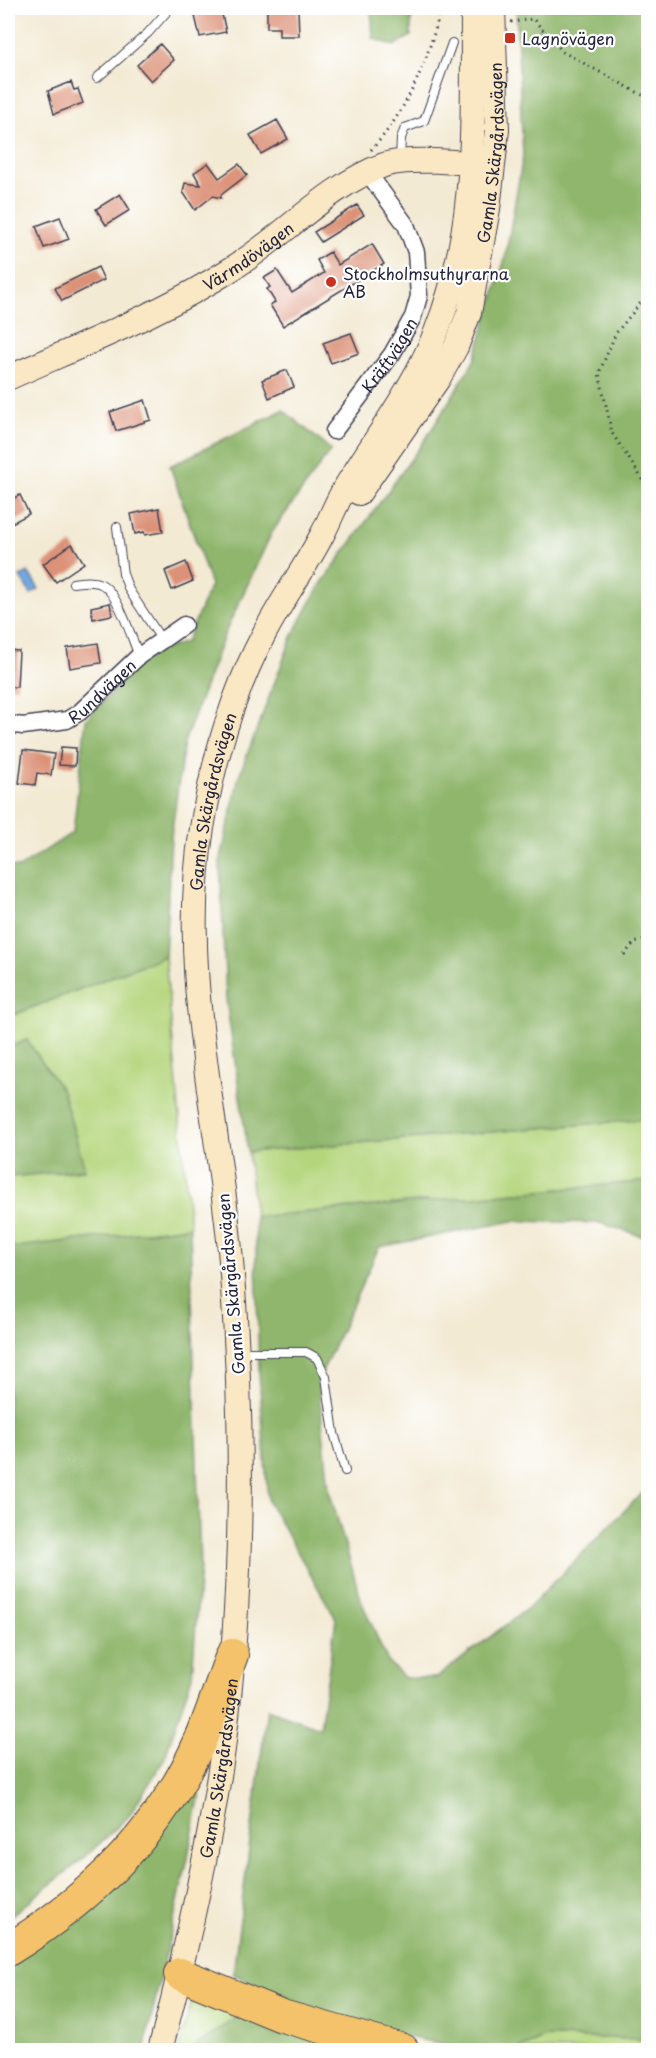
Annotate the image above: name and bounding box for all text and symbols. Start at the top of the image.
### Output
place label: Lagnövägen [522,26,614,50]
marker: Lagnövägen [503,31,517,45]
street label: Gamla Skärgårdsvägen [470,62,509,245]
street label: Värmdövägen [198,216,298,296]
place label: Stockholmsuthyrarna AB [343,261,509,303]
marker: Stockholmsuthyrarna AB [324,275,338,289]
street label: Kräftvägen [355,313,422,397]
street label: Rundvägen [63,653,141,729]
street label: Gamla Skärgårdsvägen [183,709,242,891]
street label: Gamla Skärgårdsvägen [210,1193,250,1375]
street label: Gamla Skärgårdsvägen [193,1677,243,1860]

